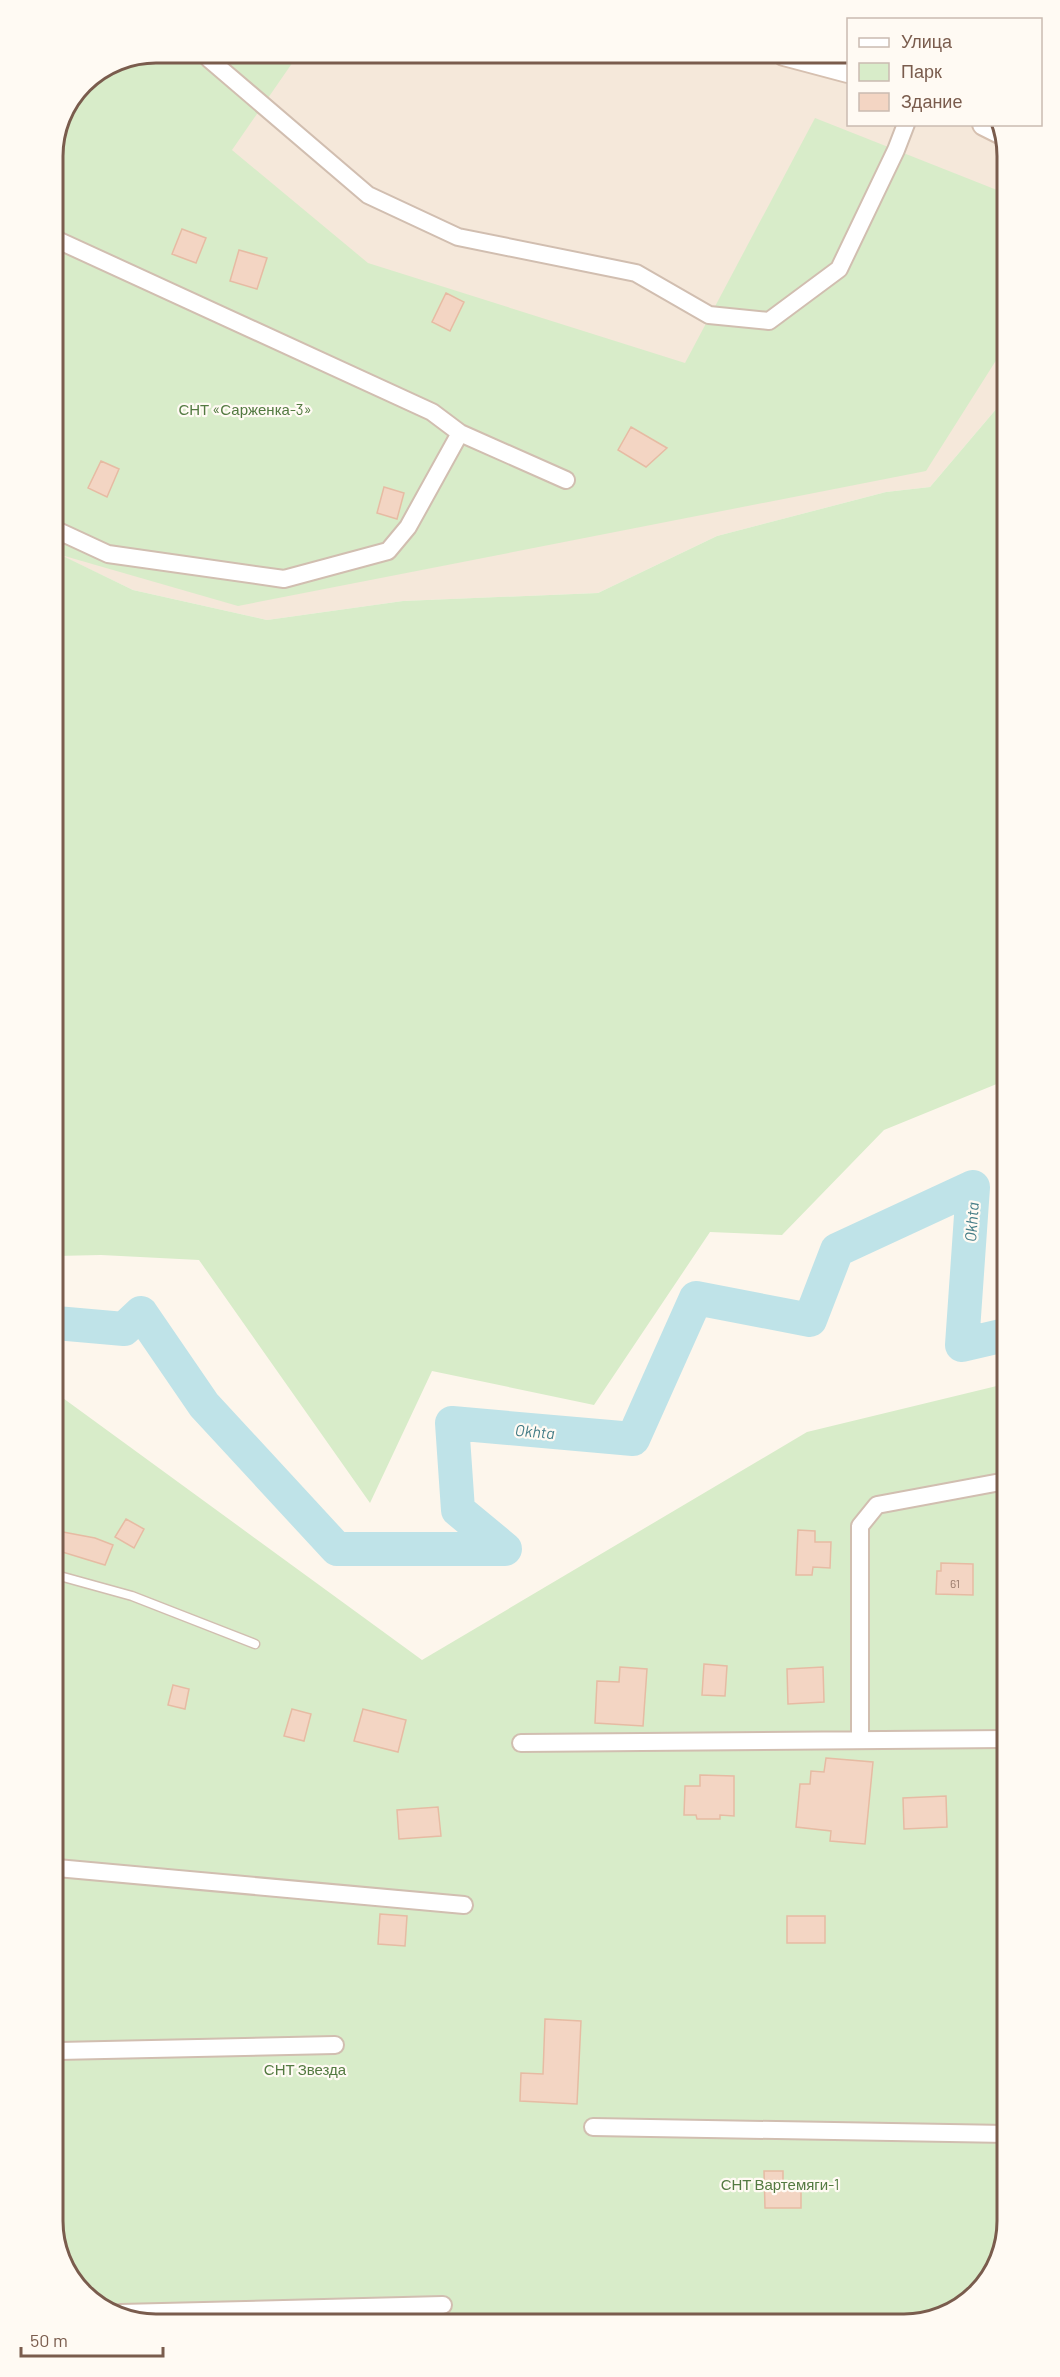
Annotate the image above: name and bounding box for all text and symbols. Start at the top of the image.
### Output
legend [847,18,1042,126]
text: Улица [901,30,953,52]
text: Парк [901,60,942,82]
text: Здание [901,90,962,112]
park label: СНТ «Сарженка-3» [178,400,312,418]
water label: Okhta [960,1201,982,1243]
water label: Okhta [514,1420,556,1442]
house number: 61 [950,1576,960,1590]
park label: СНТ Звезда [264,2060,347,2078]
park label: СНТ Вартемяги-1 [721,2175,839,2193]
scale bar [21,2320,164,2358]
text: 50 m [30,2329,68,2351]

